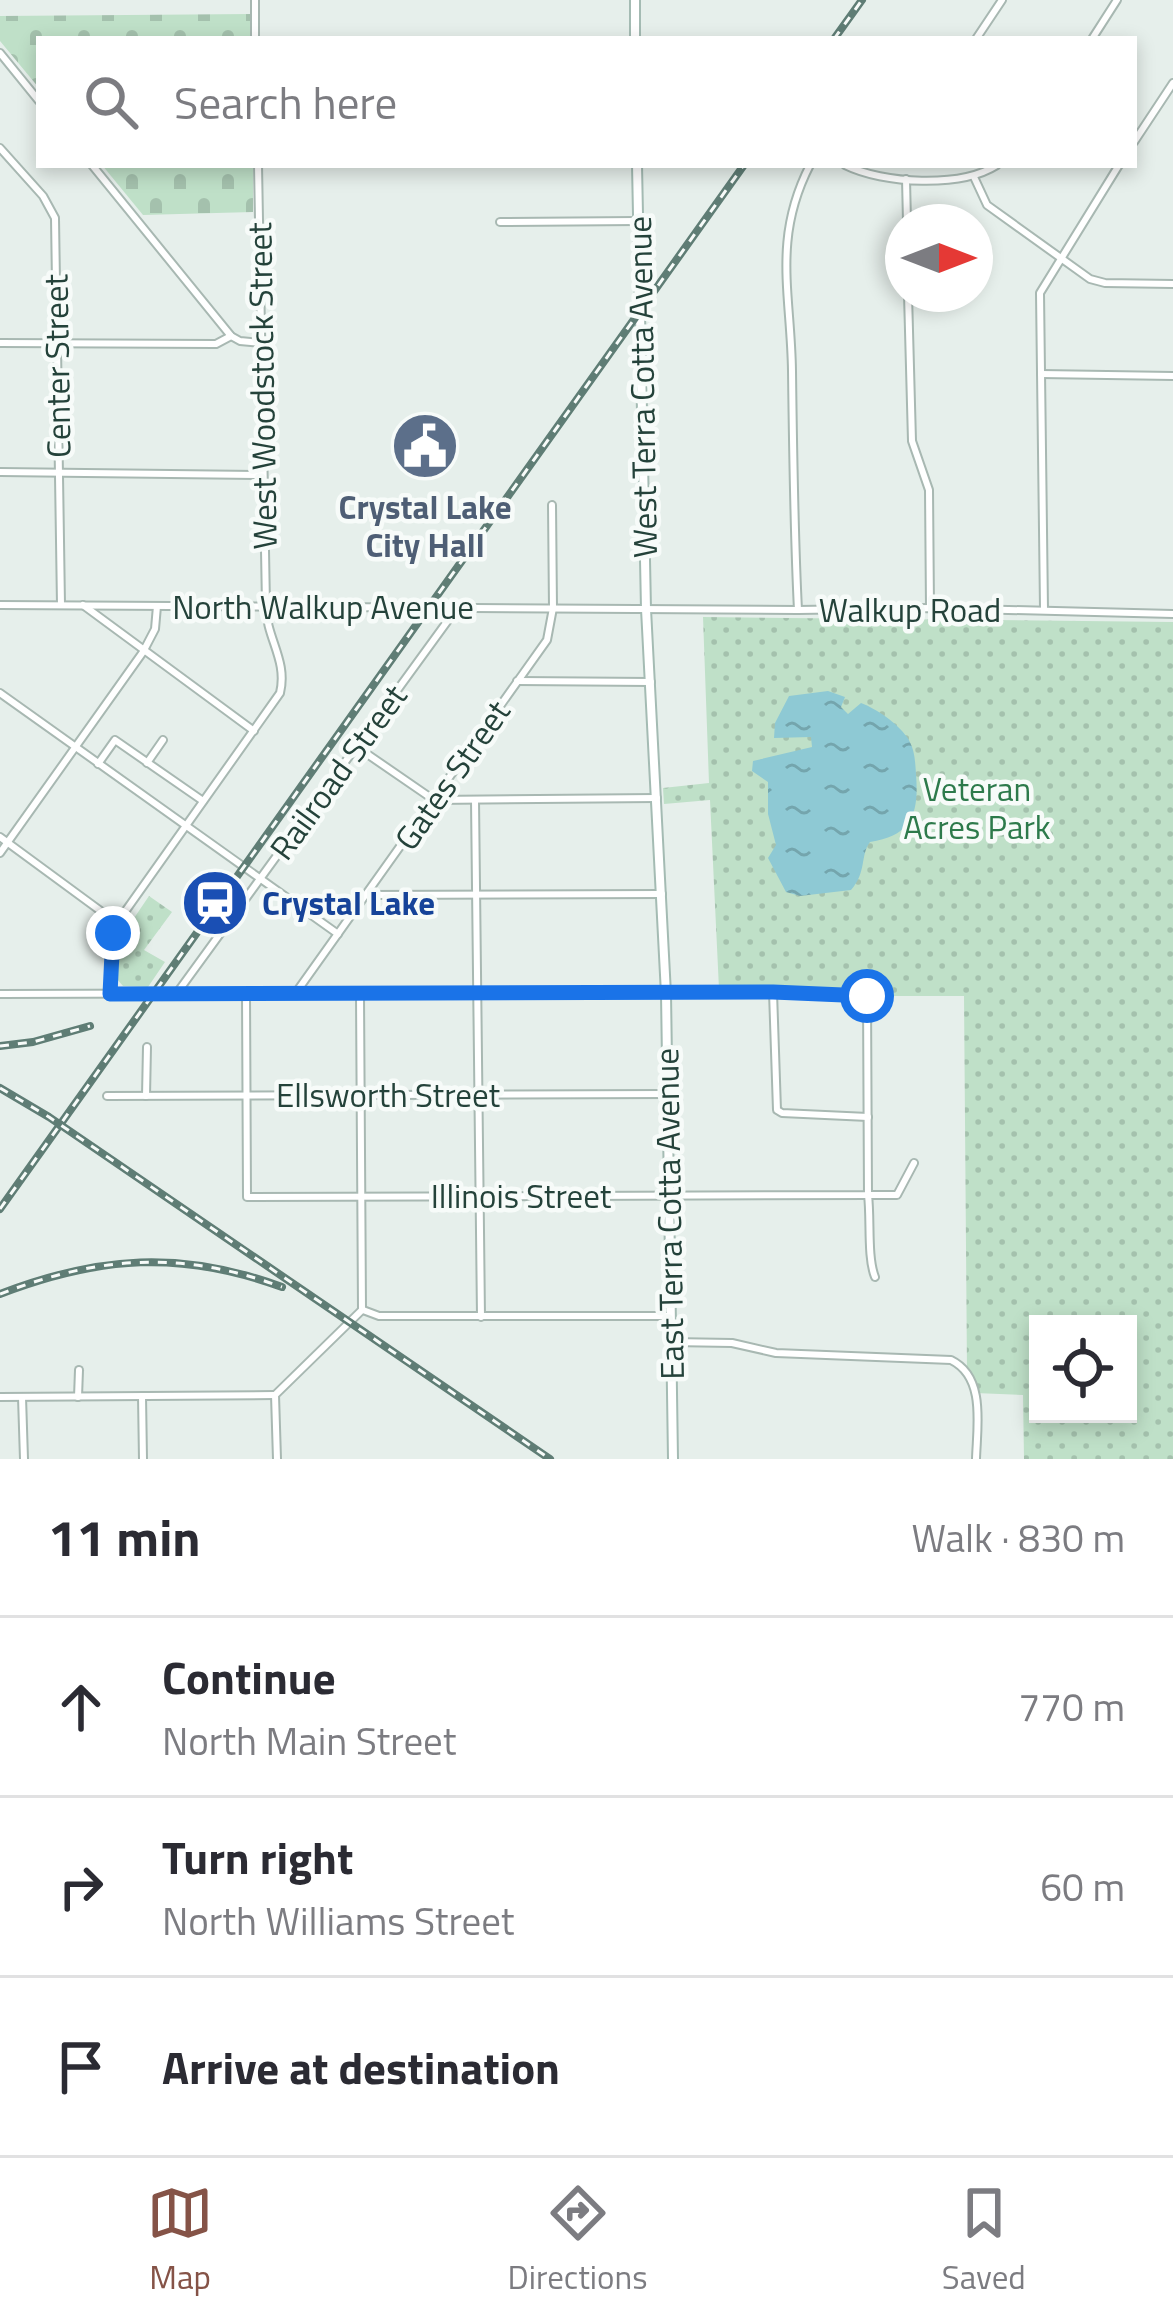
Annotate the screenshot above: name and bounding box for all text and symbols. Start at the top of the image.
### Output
search box [36,36,1137,168]
text: Search here [174,68,397,136]
icon: search [78,69,144,135]
north arrow [885,204,993,312]
street label: West Terra Cotta Avenue [614,215,670,559]
street label: West Woodstock Street [234,222,290,550]
street label: Center Street [30,273,84,458]
public building icon: Crystal Lake City Hall [390,411,460,481]
place label: Crystal Lake City Hall [338,482,512,570]
street label: North Walkup Avenue [172,582,474,632]
street label: Walkup Road [819,585,1001,635]
street label: Railroad Street [257,673,419,870]
street label: Gates Street [382,690,522,860]
park label: Veteran Acres Park [903,764,1051,852]
station icon: Crystal Lake [180,868,250,938]
place label: Crystal Lake [262,878,435,928]
route end [86,906,140,960]
route start [840,969,894,1023]
street label: East Terra Cotta Avenue [641,1048,697,1380]
street label: Ellsworth Street [276,1070,501,1120]
street label: Illinois Street [431,1171,612,1221]
map controls [1029,1315,1137,1423]
button: locate [1029,1315,1137,1423]
text: 11 min [48,1498,201,1576]
text: Walk · 830 m [911,1508,1125,1567]
text: Continue [162,1643,336,1711]
icon: ahead [48,1674,114,1740]
text: 770 m [1018,1677,1125,1736]
text: North Main Street [162,1711,456,1770]
text: Turn right [162,1823,353,1891]
icon: right [48,1854,114,1920]
text: 60 m [1040,1857,1125,1916]
text: North Williams Street [162,1891,515,1950]
text: Arrive at destination [162,2033,560,2101]
icon: arrive [48,2034,114,2100]
tab: Map [147,2180,213,2302]
tab: Directions [508,2180,647,2302]
tab: Saved [942,2180,1026,2302]

